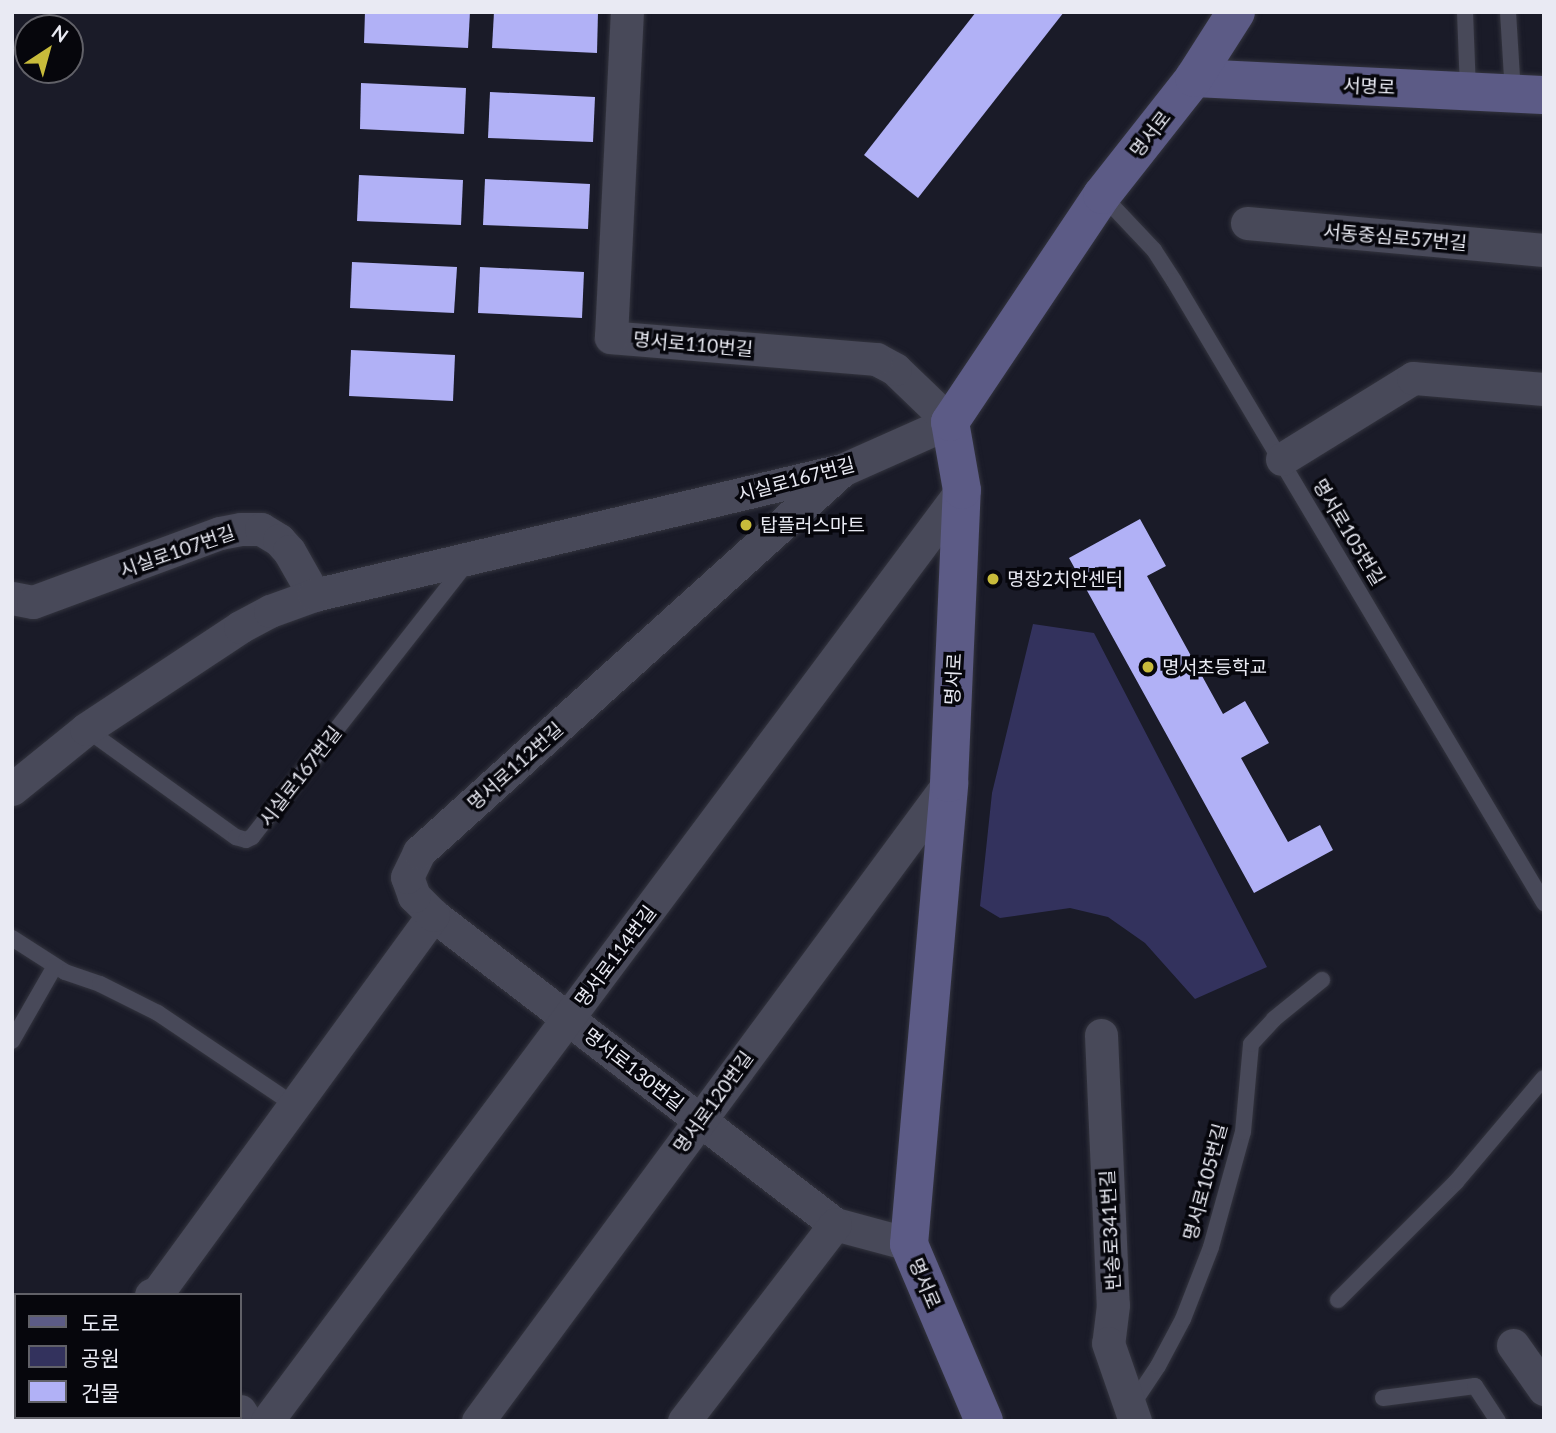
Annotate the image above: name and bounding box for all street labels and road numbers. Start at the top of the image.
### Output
street label: 서명로 [1342,73,1396,99]
street label: 명서로 [1125,106,1175,162]
street label: 서동중심로57번길 [1322,219,1468,255]
street label: 명서로110번길 [632,327,754,361]
street label: 시실로167번길 [735,452,857,506]
street label: 명서로105번길 [1308,475,1390,589]
street label: 시실로107번길 [116,521,238,581]
street label: 명서로 [940,652,966,706]
street label: 명서로112번길 [463,717,567,815]
street label: 시실로167번길 [254,722,346,830]
street label: 명서로114번길 [570,901,660,1011]
street label: 명서로130번길 [580,1023,688,1115]
street label: 명서로120번길 [668,1047,758,1157]
street label: 명서로105번길 [1178,1121,1232,1243]
street label: 반송로341번길 [1095,1169,1125,1291]
street label: 명서로 [904,1254,946,1312]

